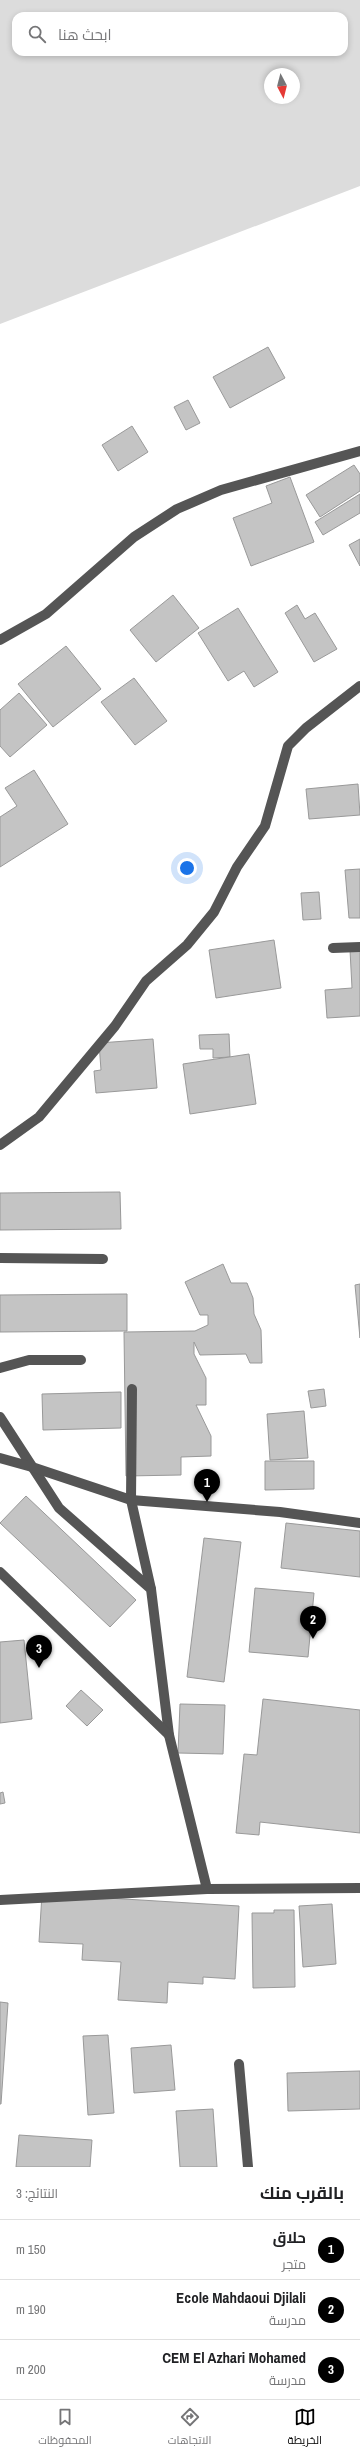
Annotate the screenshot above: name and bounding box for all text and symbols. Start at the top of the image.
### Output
search box [12,12,348,56]
icon: search [26,23,48,45]
text: ابحث هنا [58,24,112,45]
north arrow [264,68,300,104]
your location [177,858,197,878]
pin: 1 [194,1469,220,1502]
pin: 2 [300,1606,326,1639]
pin: 3 [26,1635,52,1668]
text: بالقرب منك [260,2181,344,2204]
text: النتائج: 3 [16,2185,58,2202]
text: حلاق [273,2227,306,2248]
text: 150 m [16,2241,46,2258]
text: 1 [328,2241,334,2258]
text: متجر [282,2256,306,2273]
text: Ecole Mahdaoui Djilali [176,2287,306,2308]
text: 190 m [16,2301,46,2318]
text: 2 [328,2301,334,2318]
text: مدرسة [269,2312,306,2329]
text: CEM El Azhari Mohamed [162,2347,306,2368]
text: 200 m [16,2361,46,2378]
text: 3 [328,2361,334,2378]
text: مدرسة [269,2372,306,2389]
tab: المحفوظات [38,2406,92,2450]
tab: الاتجاهات [168,2406,211,2450]
tab: الخريطة [288,2406,322,2450]

